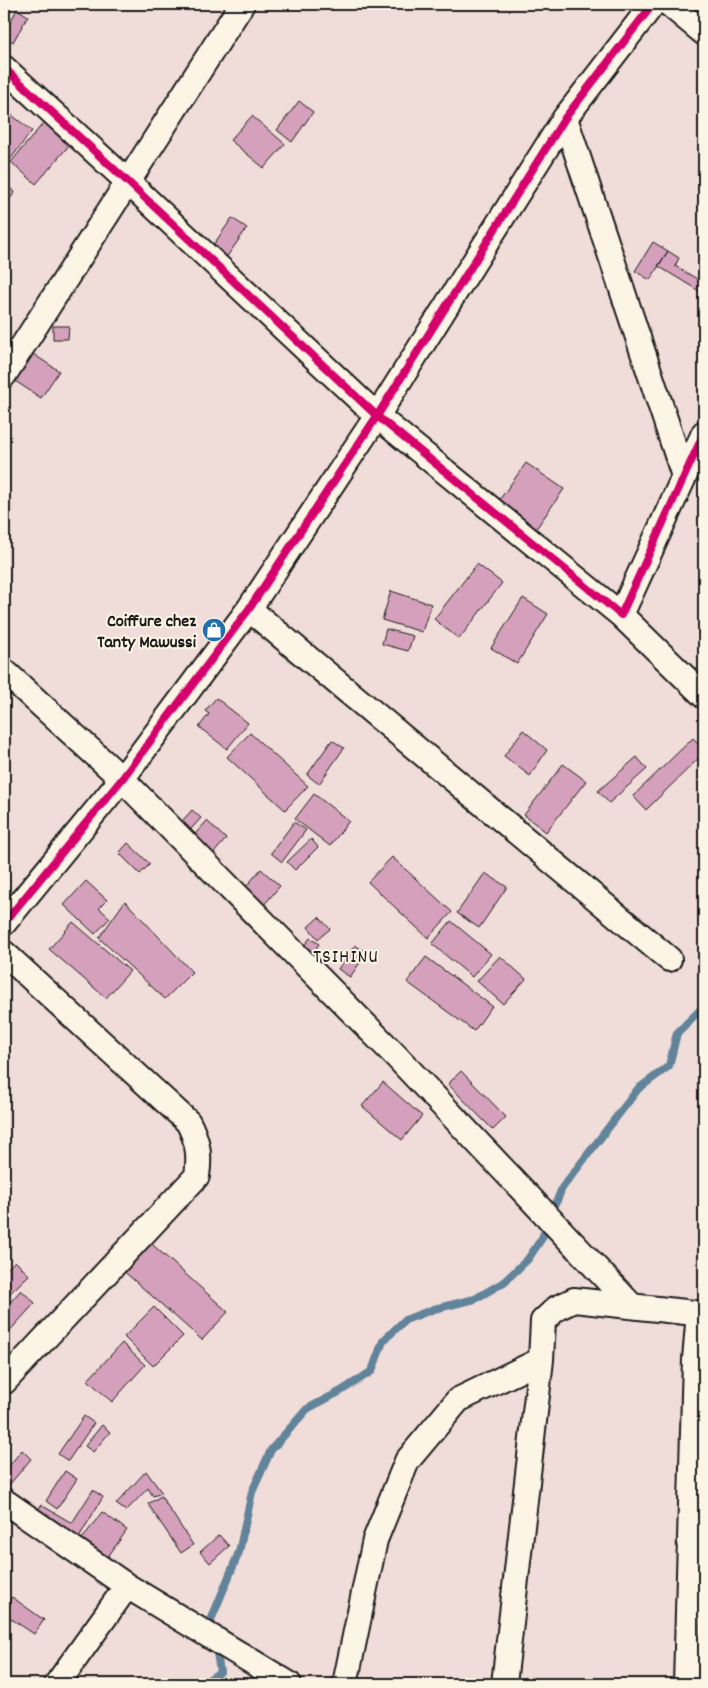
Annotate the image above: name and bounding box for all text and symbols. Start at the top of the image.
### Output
place label: Coiffure chez Tanty Mawussi [97,610,197,656]
shop icon: Coiffure chez Tanty Mawussi [201,617,227,643]
district label: TSIHINU [313,944,379,972]

